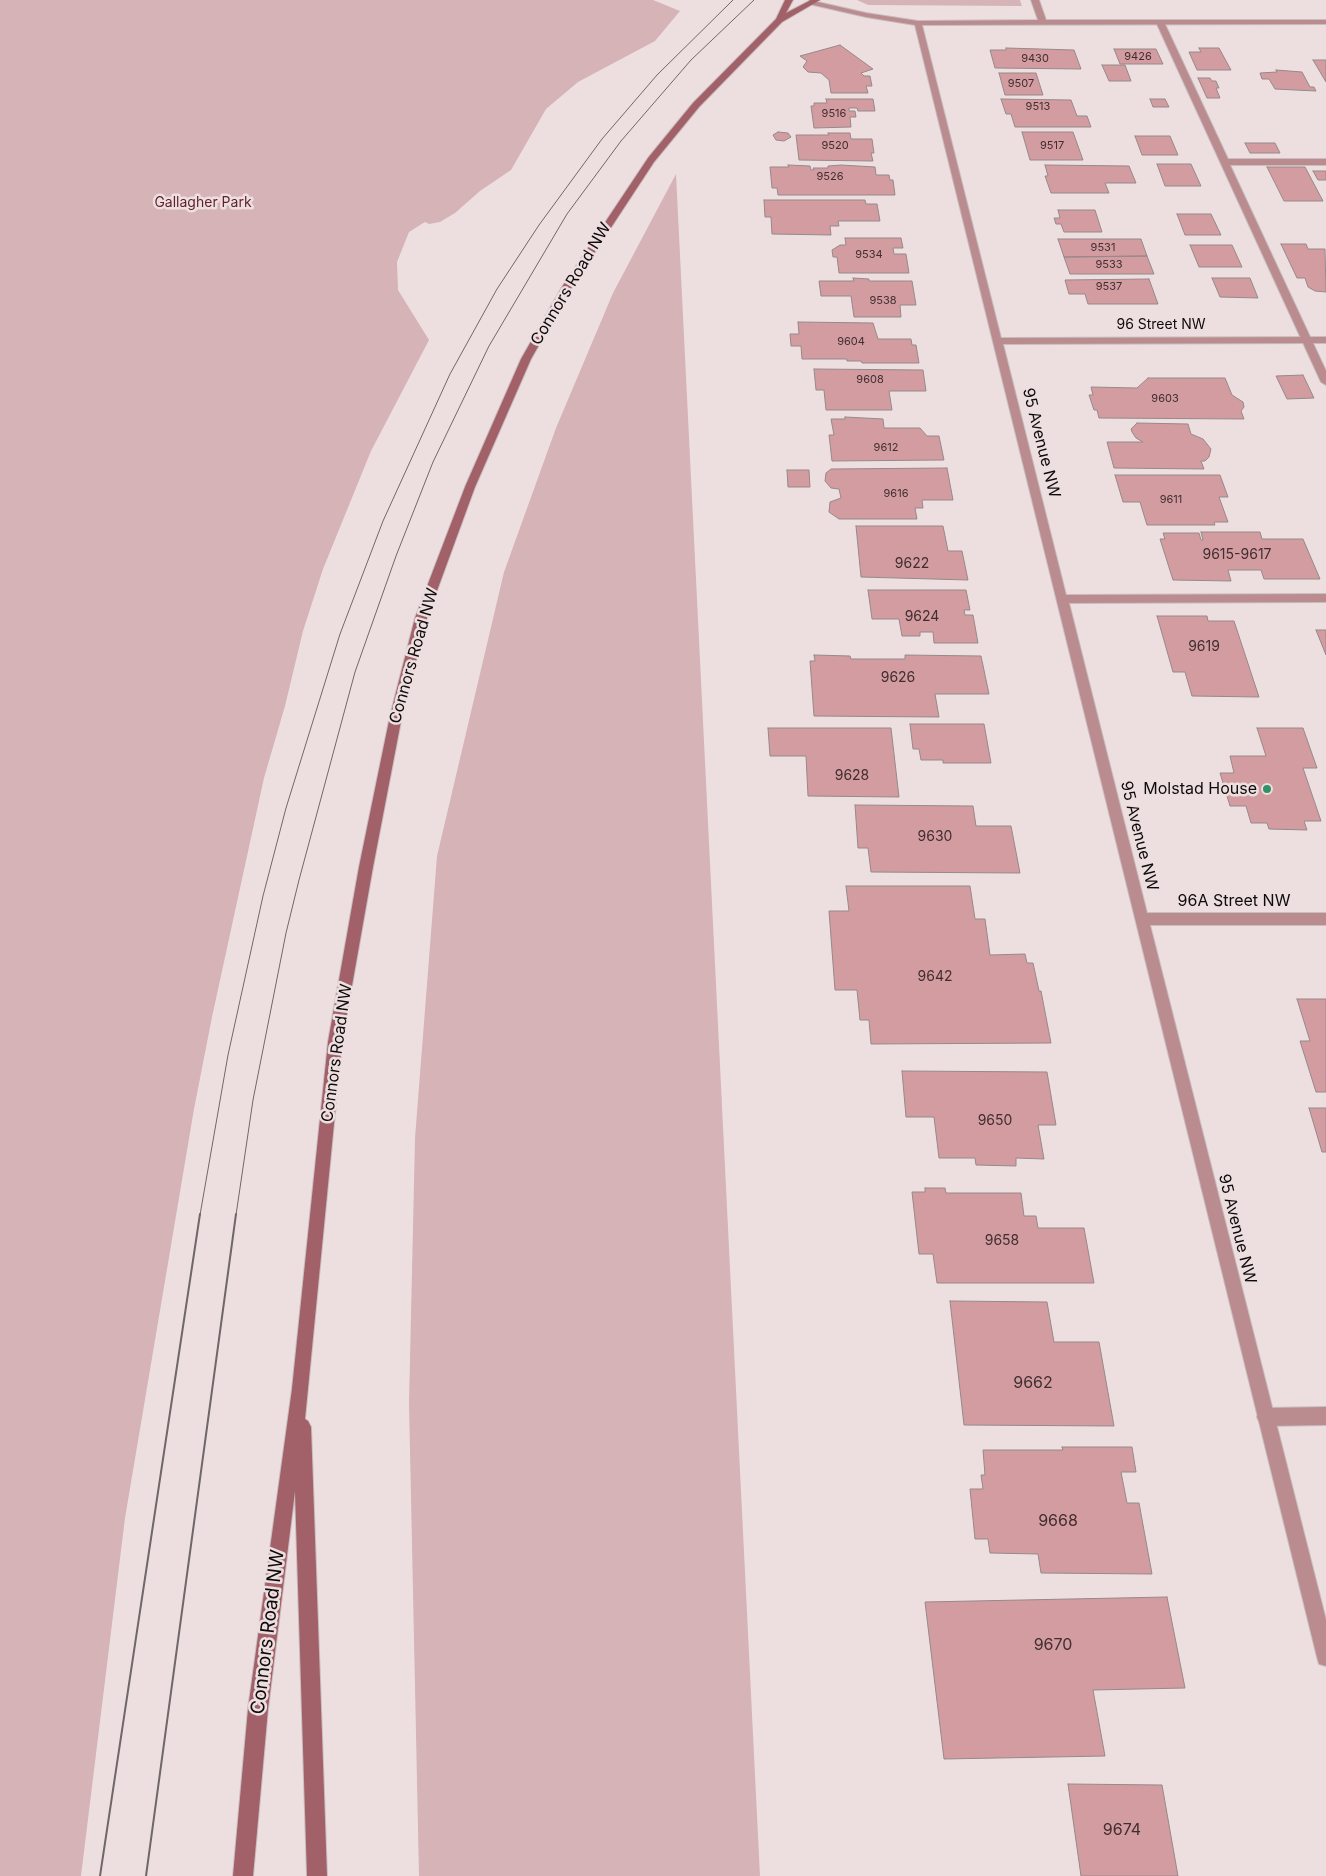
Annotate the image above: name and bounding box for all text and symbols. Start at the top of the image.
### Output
house number: 9426 [1124,50,1152,64]
house number: 9430 [1021,52,1049,66]
house number: 9507 [1008,77,1034,91]
house number: 9513 [1026,100,1050,114]
house number: 9516 [822,107,846,121]
house number: 9520 [821,139,849,153]
house number: 9517 [1040,139,1064,153]
house number: 9526 [816,170,844,184]
park label: Gallagher Park [154,195,252,211]
street label: Connors Road NW [527,219,615,349]
house number: 9531 [1091,241,1115,255]
house number: 9534 [855,248,883,262]
house number: 9533 [1095,258,1123,272]
house number: 9537 [1096,280,1122,294]
house number: 9538 [869,294,897,308]
street label: 96 Street NW [1116,317,1206,333]
house number: 9604 [837,335,865,349]
house number: 9608 [856,373,884,387]
street label: 95 Avenue NW [1018,386,1064,500]
house number: 9603 [1151,392,1179,406]
house number: 9612 [874,441,898,455]
house number: 9616 [884,487,908,501]
house number: 9611 [1160,493,1182,507]
house number: 9615-9617 [1203,547,1271,563]
house number: 9622 [895,556,929,572]
street label: Connors Road NW [386,586,442,726]
house number: 9624 [905,609,939,625]
house number: 9619 [1188,639,1220,655]
house number: 9626 [881,670,915,686]
house number: 9628 [835,768,869,784]
street label: 95 Avenue NW [1116,779,1162,893]
place label: Molstad House [1143,779,1257,799]
marker: Molstad House [1261,783,1273,795]
house number: 9630 [918,829,952,845]
street label: 96A Street NW [1178,891,1290,911]
house number: 9642 [918,969,952,985]
street label: Connors Road NW [318,983,356,1123]
house number: 9650 [978,1113,1012,1129]
street label: 95 Avenue NW [1214,1172,1260,1286]
house number: 9658 [985,1233,1019,1249]
house number: 9662 [1013,1373,1053,1393]
house number: 9668 [1038,1511,1078,1531]
street label: Connors Road NW [247,1548,289,1716]
house number: 9670 [1034,1635,1072,1655]
house number: 9674 [1103,1820,1141,1840]

